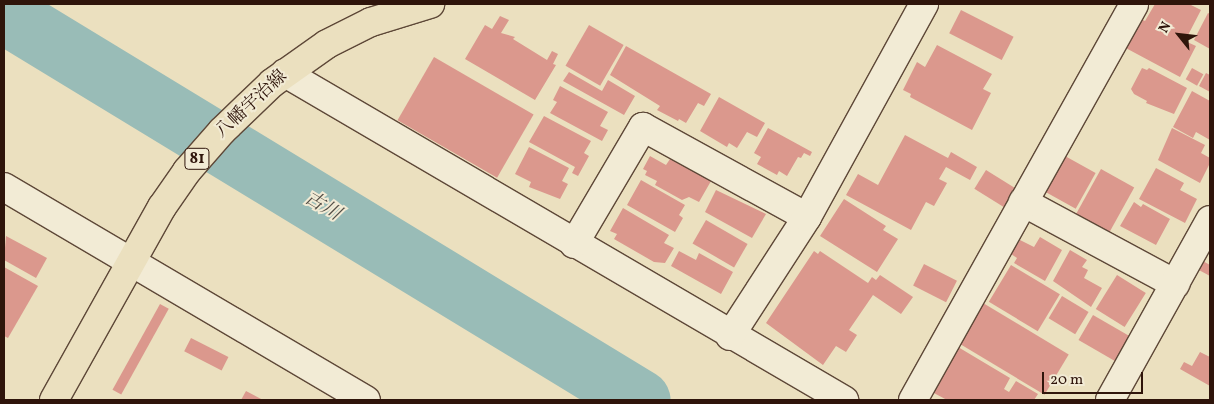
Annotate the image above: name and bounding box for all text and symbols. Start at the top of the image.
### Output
north arrow [1154,10,1204,60]
text: N [1155,18,1176,37]
street label: 八幡宇治線 [212,66,292,144]
road number: 81 [183,146,211,172]
water label: 古川 [300,187,344,227]
scale bar [1044,362,1145,394]
text: 20 m [1050,370,1083,391]

